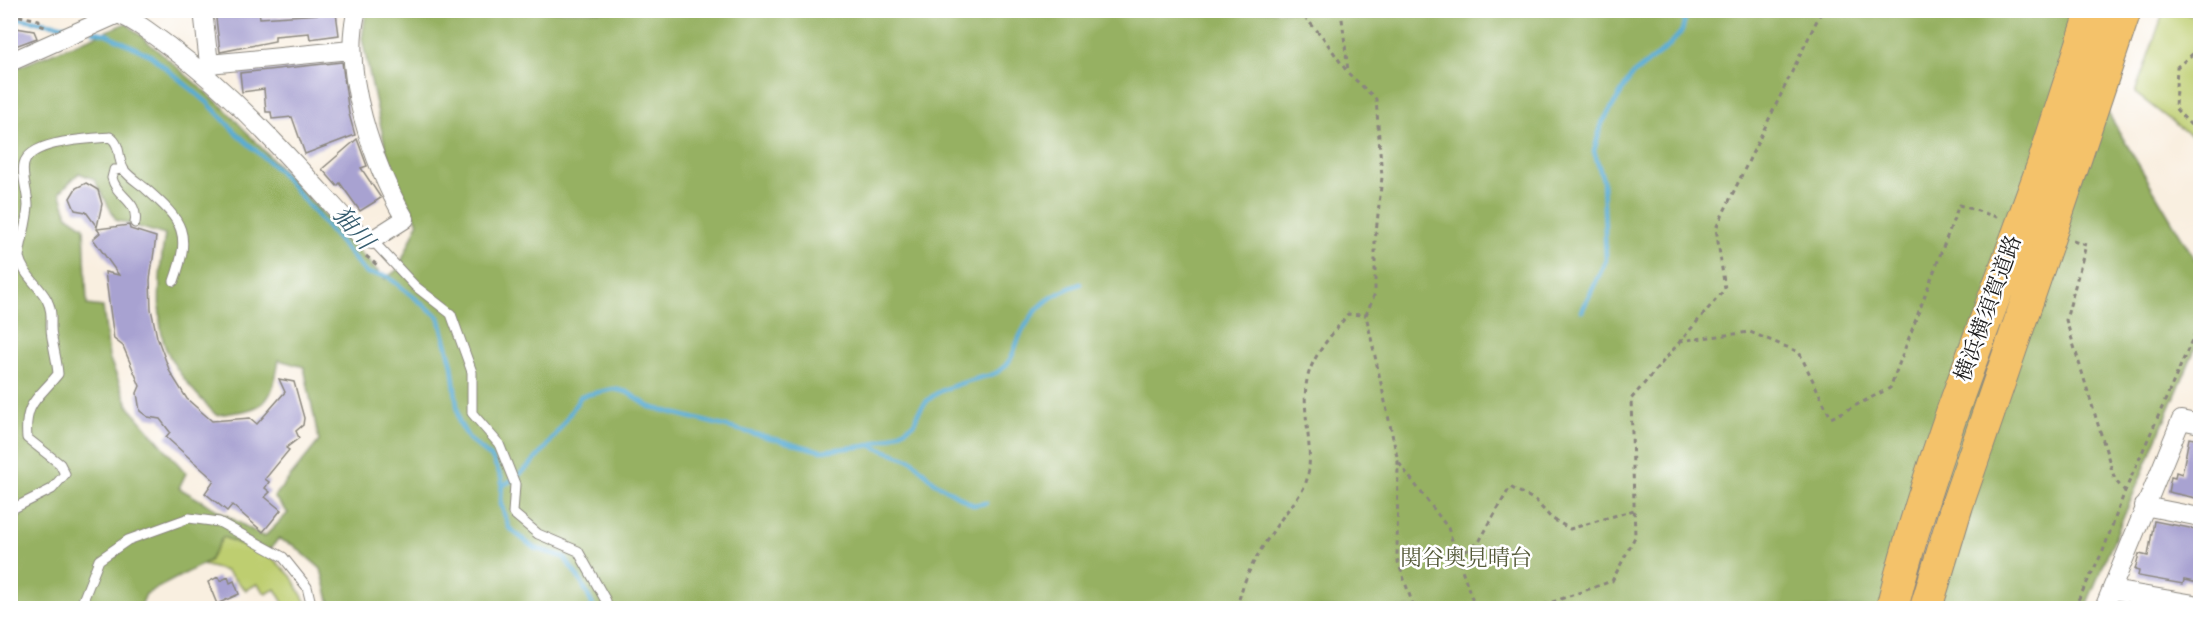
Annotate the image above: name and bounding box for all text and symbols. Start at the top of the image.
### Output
water label: 㹨川 [323,200,383,261]
street label: 横浜横須賀道路 [1949,231,2031,387]
park label: 関谷奥見晴台 [1400,544,1532,576]

